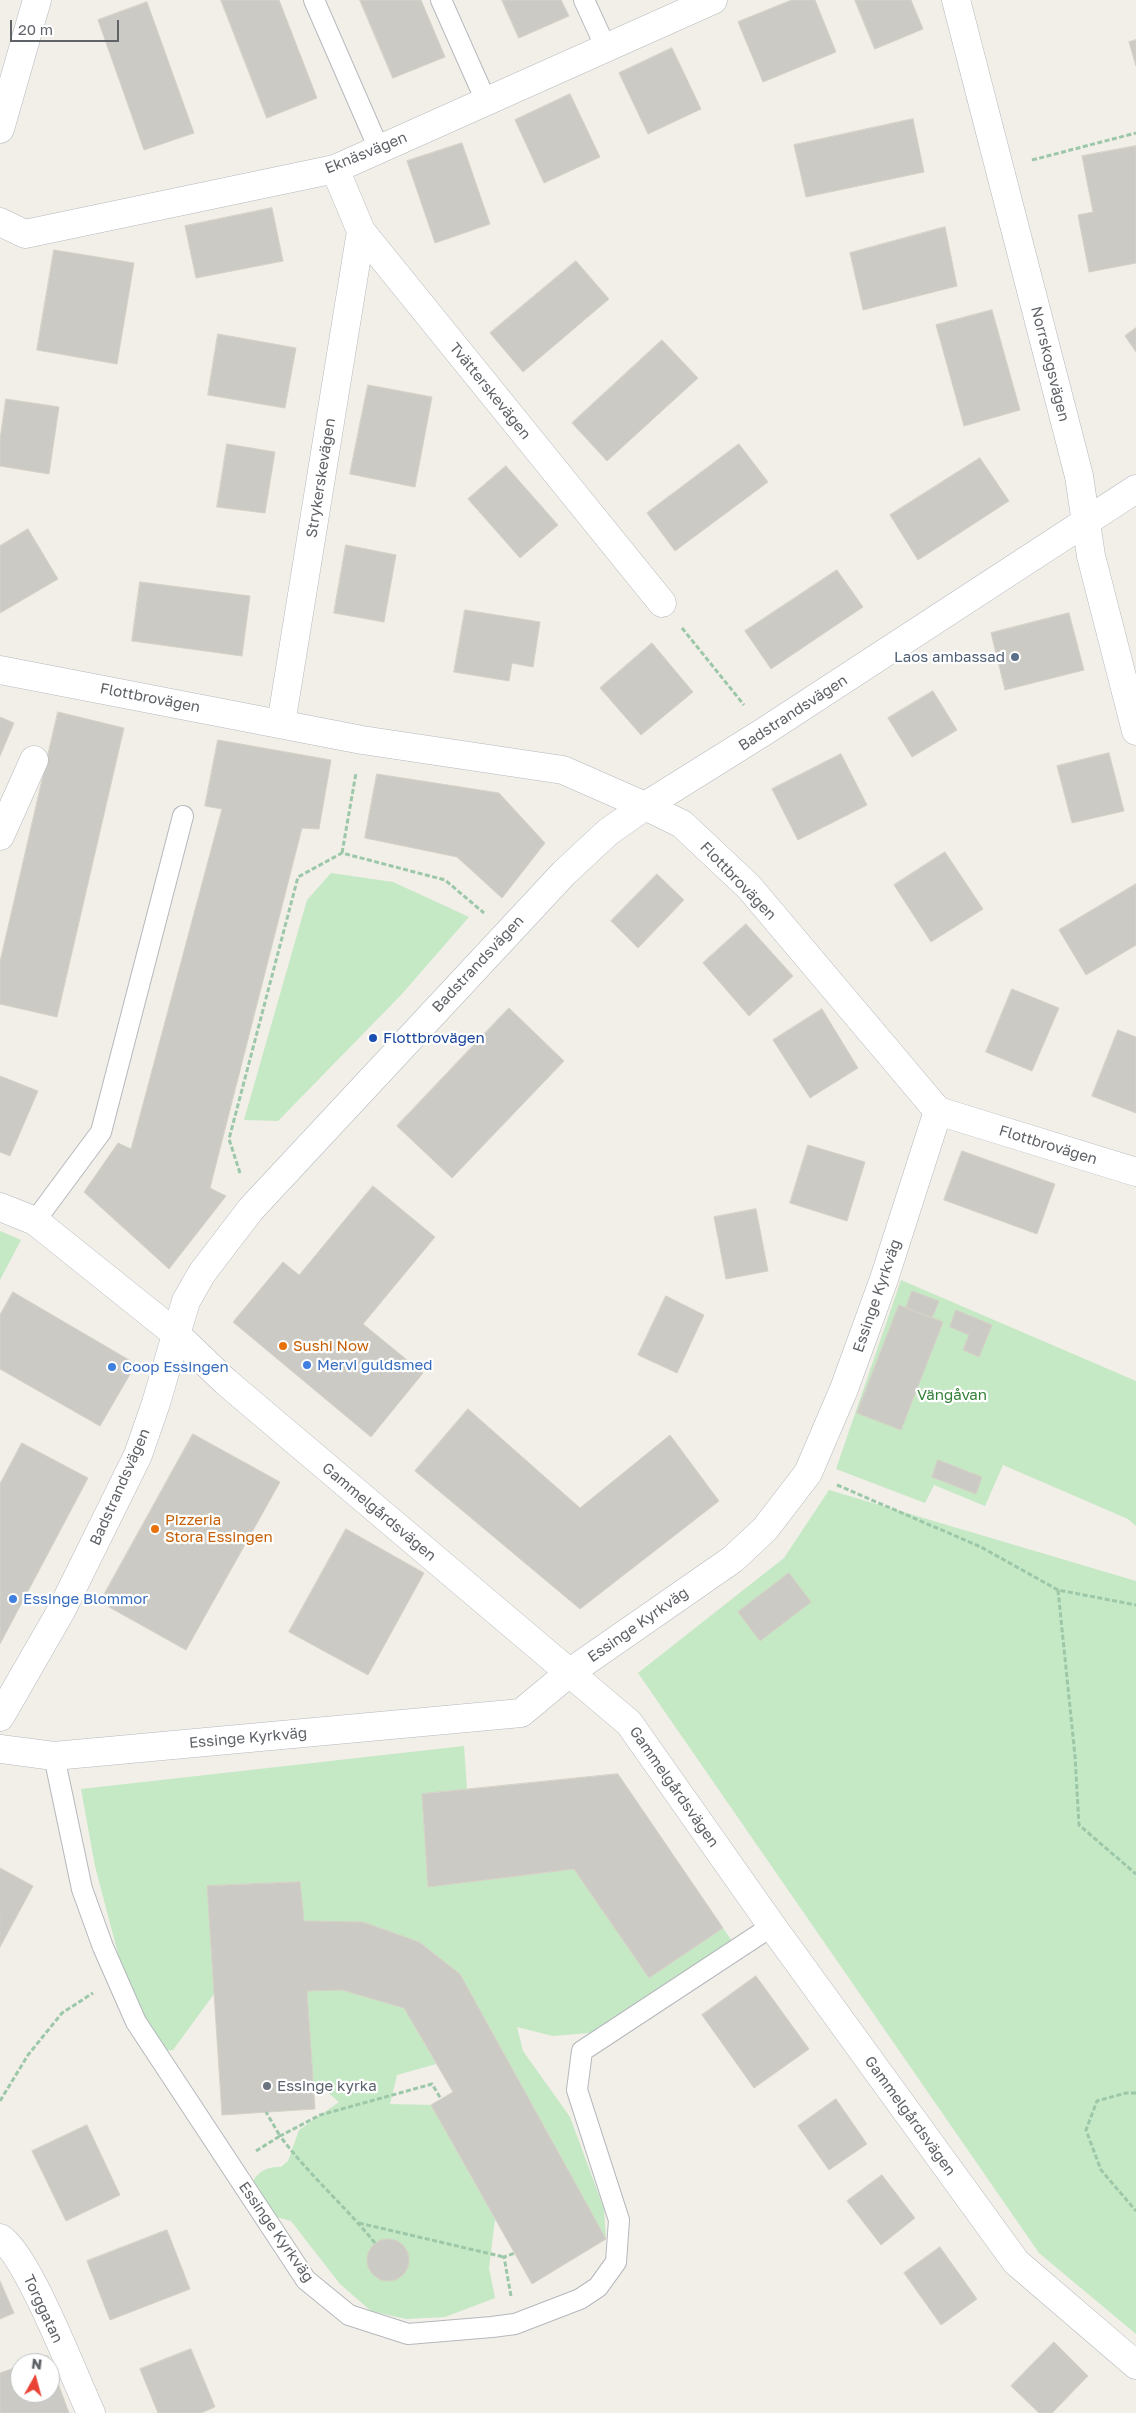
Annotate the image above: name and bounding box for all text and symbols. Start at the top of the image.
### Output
scale bar [12,10,121,42]
text: 20 m [18,20,53,38]
street label: Eknäsvägen [322,128,410,178]
street label: Norrskogsvägen [1027,305,1073,423]
street label: Tvätterskevägen [446,339,534,443]
street label: Strykerskevägen [303,417,339,539]
place label: Laos ambassad [894,648,1005,666]
marker: Laos ambassad [1009,651,1021,663]
street label: Badstrandsvägen [735,671,851,755]
street label: Flottbrovägen [98,679,202,717]
street label: Flottbrovägen [696,838,780,924]
street label: Badstrandsvägen [428,912,528,1016]
place label: Flottbrovägen [383,1029,485,1047]
marker: Flottbrovägen [367,1032,379,1044]
street label: Flottbrovägen [997,1122,1099,1168]
street label: Essinge Kyrkväg [849,1237,905,1355]
place label: Sushi Now [293,1337,369,1355]
marker: Sushi Now [277,1340,289,1352]
place label: Mervi guldsmed [317,1356,432,1374]
place label: Coop Essingen [122,1358,229,1376]
marker: Mervi guldsmed [301,1359,313,1371]
marker: Coop Essingen [106,1361,118,1373]
park label: Vängåvan [917,1386,987,1404]
street label: Badstrandsvägen [86,1426,154,1548]
street label: Gammelgårdsvägen [318,1459,440,1565]
place label: Pizzeria Stora Essingen [165,1511,273,1546]
marker: Pizzeria Stora Essingen [149,1523,161,1535]
street label: Essinge Kyrkväg [584,1584,692,1666]
place label: Essinge Blommor [23,1590,148,1608]
marker: Essinge Blommor [7,1593,19,1605]
street label: Gammelgårdsvägen [626,1723,722,1851]
street label: Essinge Kyrkväg [188,1724,308,1752]
street label: Gammelgårdsvägen [861,2053,959,2179]
place label: Essinge kyrka [277,2077,377,2095]
marker: Essinge kyrka [261,2080,273,2092]
street label: Essinge Kyrkväg [235,2178,317,2286]
street label: Torggatan [19,2272,67,2346]
north arrow [10,2353,60,2403]
text: N [30,2355,43,2373]

